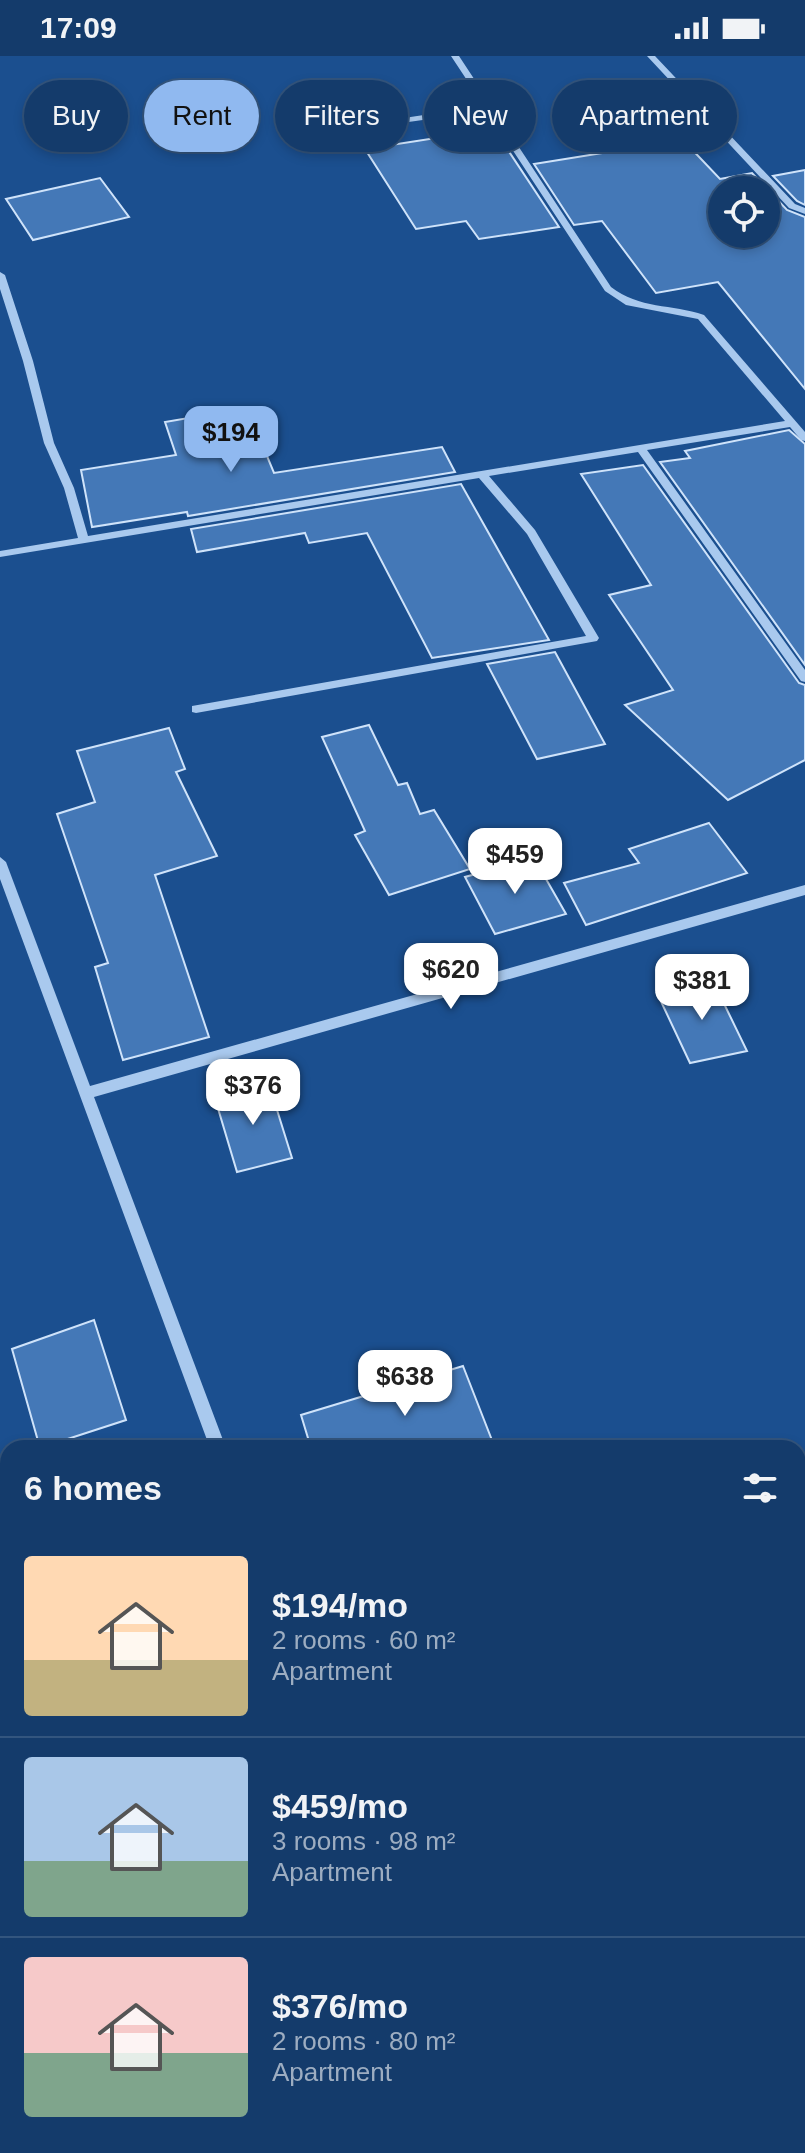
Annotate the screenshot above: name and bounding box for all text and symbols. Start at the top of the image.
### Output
text: 17:09 [40,11,117,44]
chip: Buy [24,80,128,152]
chip: Rent [144,80,259,152]
chip: Filters [275,80,408,152]
chip: New [424,80,536,152]
chip: Apartment [552,80,737,152]
map controls [708,176,780,248]
button: locate [708,176,780,248]
pin: $194 [184,406,278,474]
text: $194 [202,417,260,447]
pin: $459 [468,828,562,896]
text: $459 [486,839,544,869]
pin: $620 [404,943,498,1011]
text: $620 [422,954,480,984]
pin: $381 [655,954,749,1022]
text: $381 [673,965,731,995]
pin: $376 [206,1059,300,1127]
text: $376 [224,1070,282,1100]
pin: $638 [358,1350,452,1418]
text: $638 [376,1361,434,1391]
icon: filters [738,1466,782,1510]
text: 6 homes [24,1469,162,1507]
text: $194/mo [272,1586,408,1624]
icon: home [88,1588,184,1684]
text: 2 rooms · 60 m² [272,1625,456,1655]
text: Apartment [272,1656,392,1686]
text: $459/mo [272,1787,408,1825]
icon: home [88,1789,184,1885]
text: 3 rooms · 98 m² [272,1826,456,1856]
text: Apartment [272,1857,392,1887]
text: $376/mo [272,1987,408,2025]
icon: home [88,1989,184,2085]
text: 2 rooms · 80 m² [272,2026,456,2056]
text: Apartment [272,2057,392,2087]

